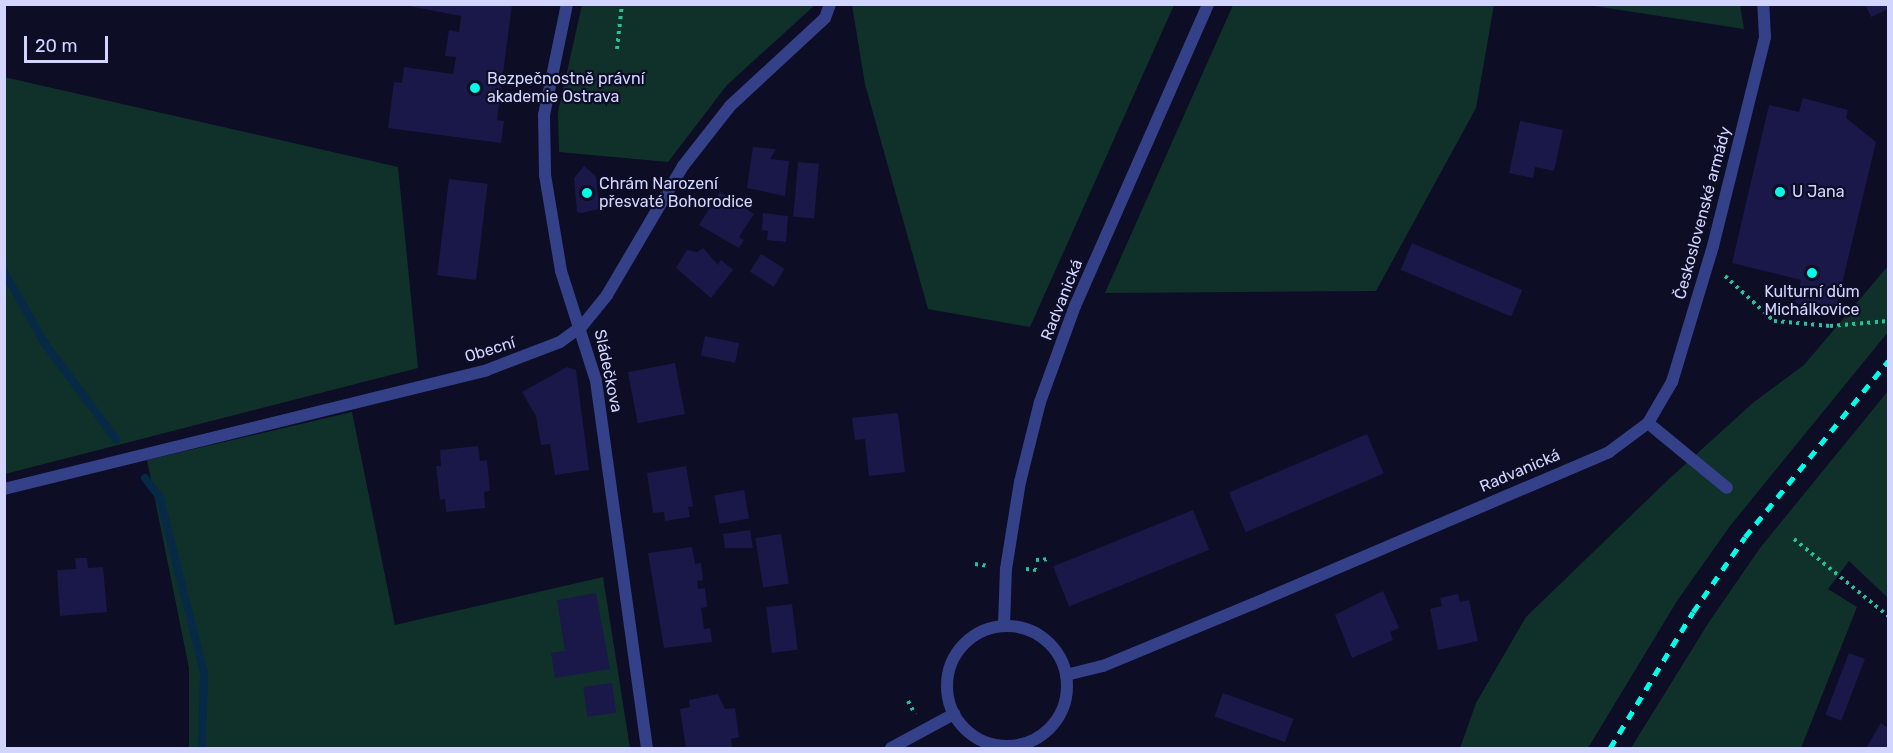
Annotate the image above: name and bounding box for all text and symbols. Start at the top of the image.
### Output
scale bar [27,24,111,62]
text: 20 m [35,35,77,57]
place label: Bezpečnostně právní akademie Ostrava [487,69,645,107]
marker: Bezpečnostně právní akademie Ostrava [468,81,482,95]
street label: Československé armády [1671,124,1735,302]
place label: Chrám Narození přesvaté Bohorodice [599,174,753,212]
place label: U Jana [1792,182,1845,202]
marker: U Jana [1773,185,1787,199]
marker: Chrám Narození přesvaté Bohorodice [580,186,594,200]
street label: Radvanická [1037,257,1087,343]
marker: Kulturní dům Michálkovice [1805,266,1819,280]
place label: Kulturní dům Michálkovice [1764,282,1860,320]
street label: Sládečkova [590,328,626,414]
street label: Obecní [462,333,518,367]
street label: Radvanická [1477,445,1563,497]

